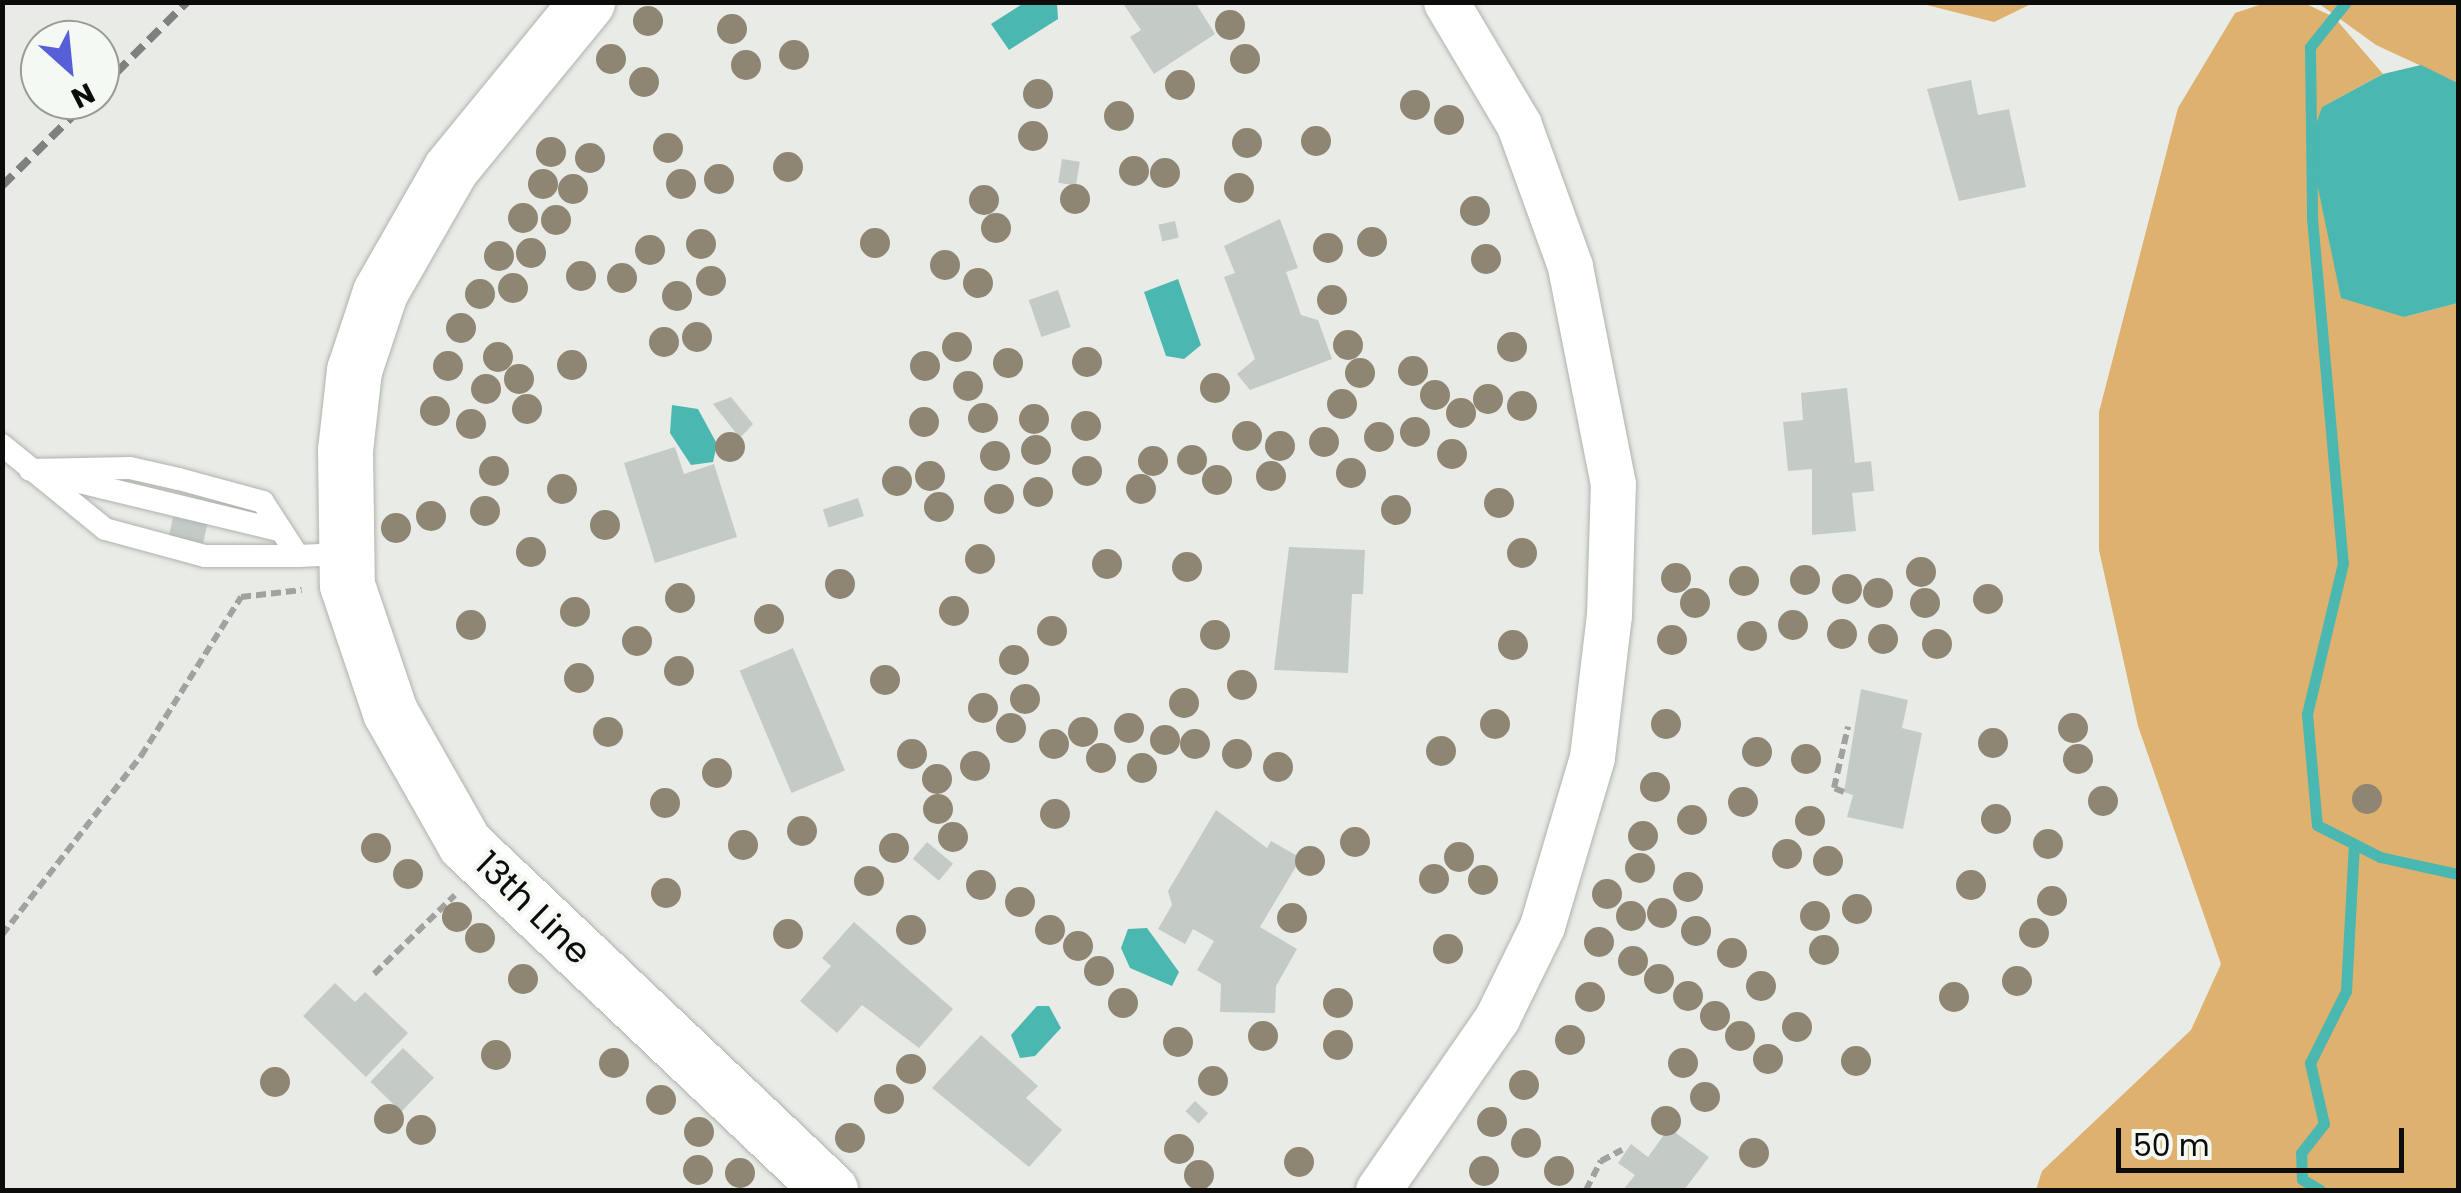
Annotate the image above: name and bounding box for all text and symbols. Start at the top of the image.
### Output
north arrow [20,20,120,120]
text: N [65,73,101,118]
street label: 13th Line [467,843,599,973]
scale bar [2121,1108,2408,1170]
text: 50 m [2133,1124,2210,1167]

